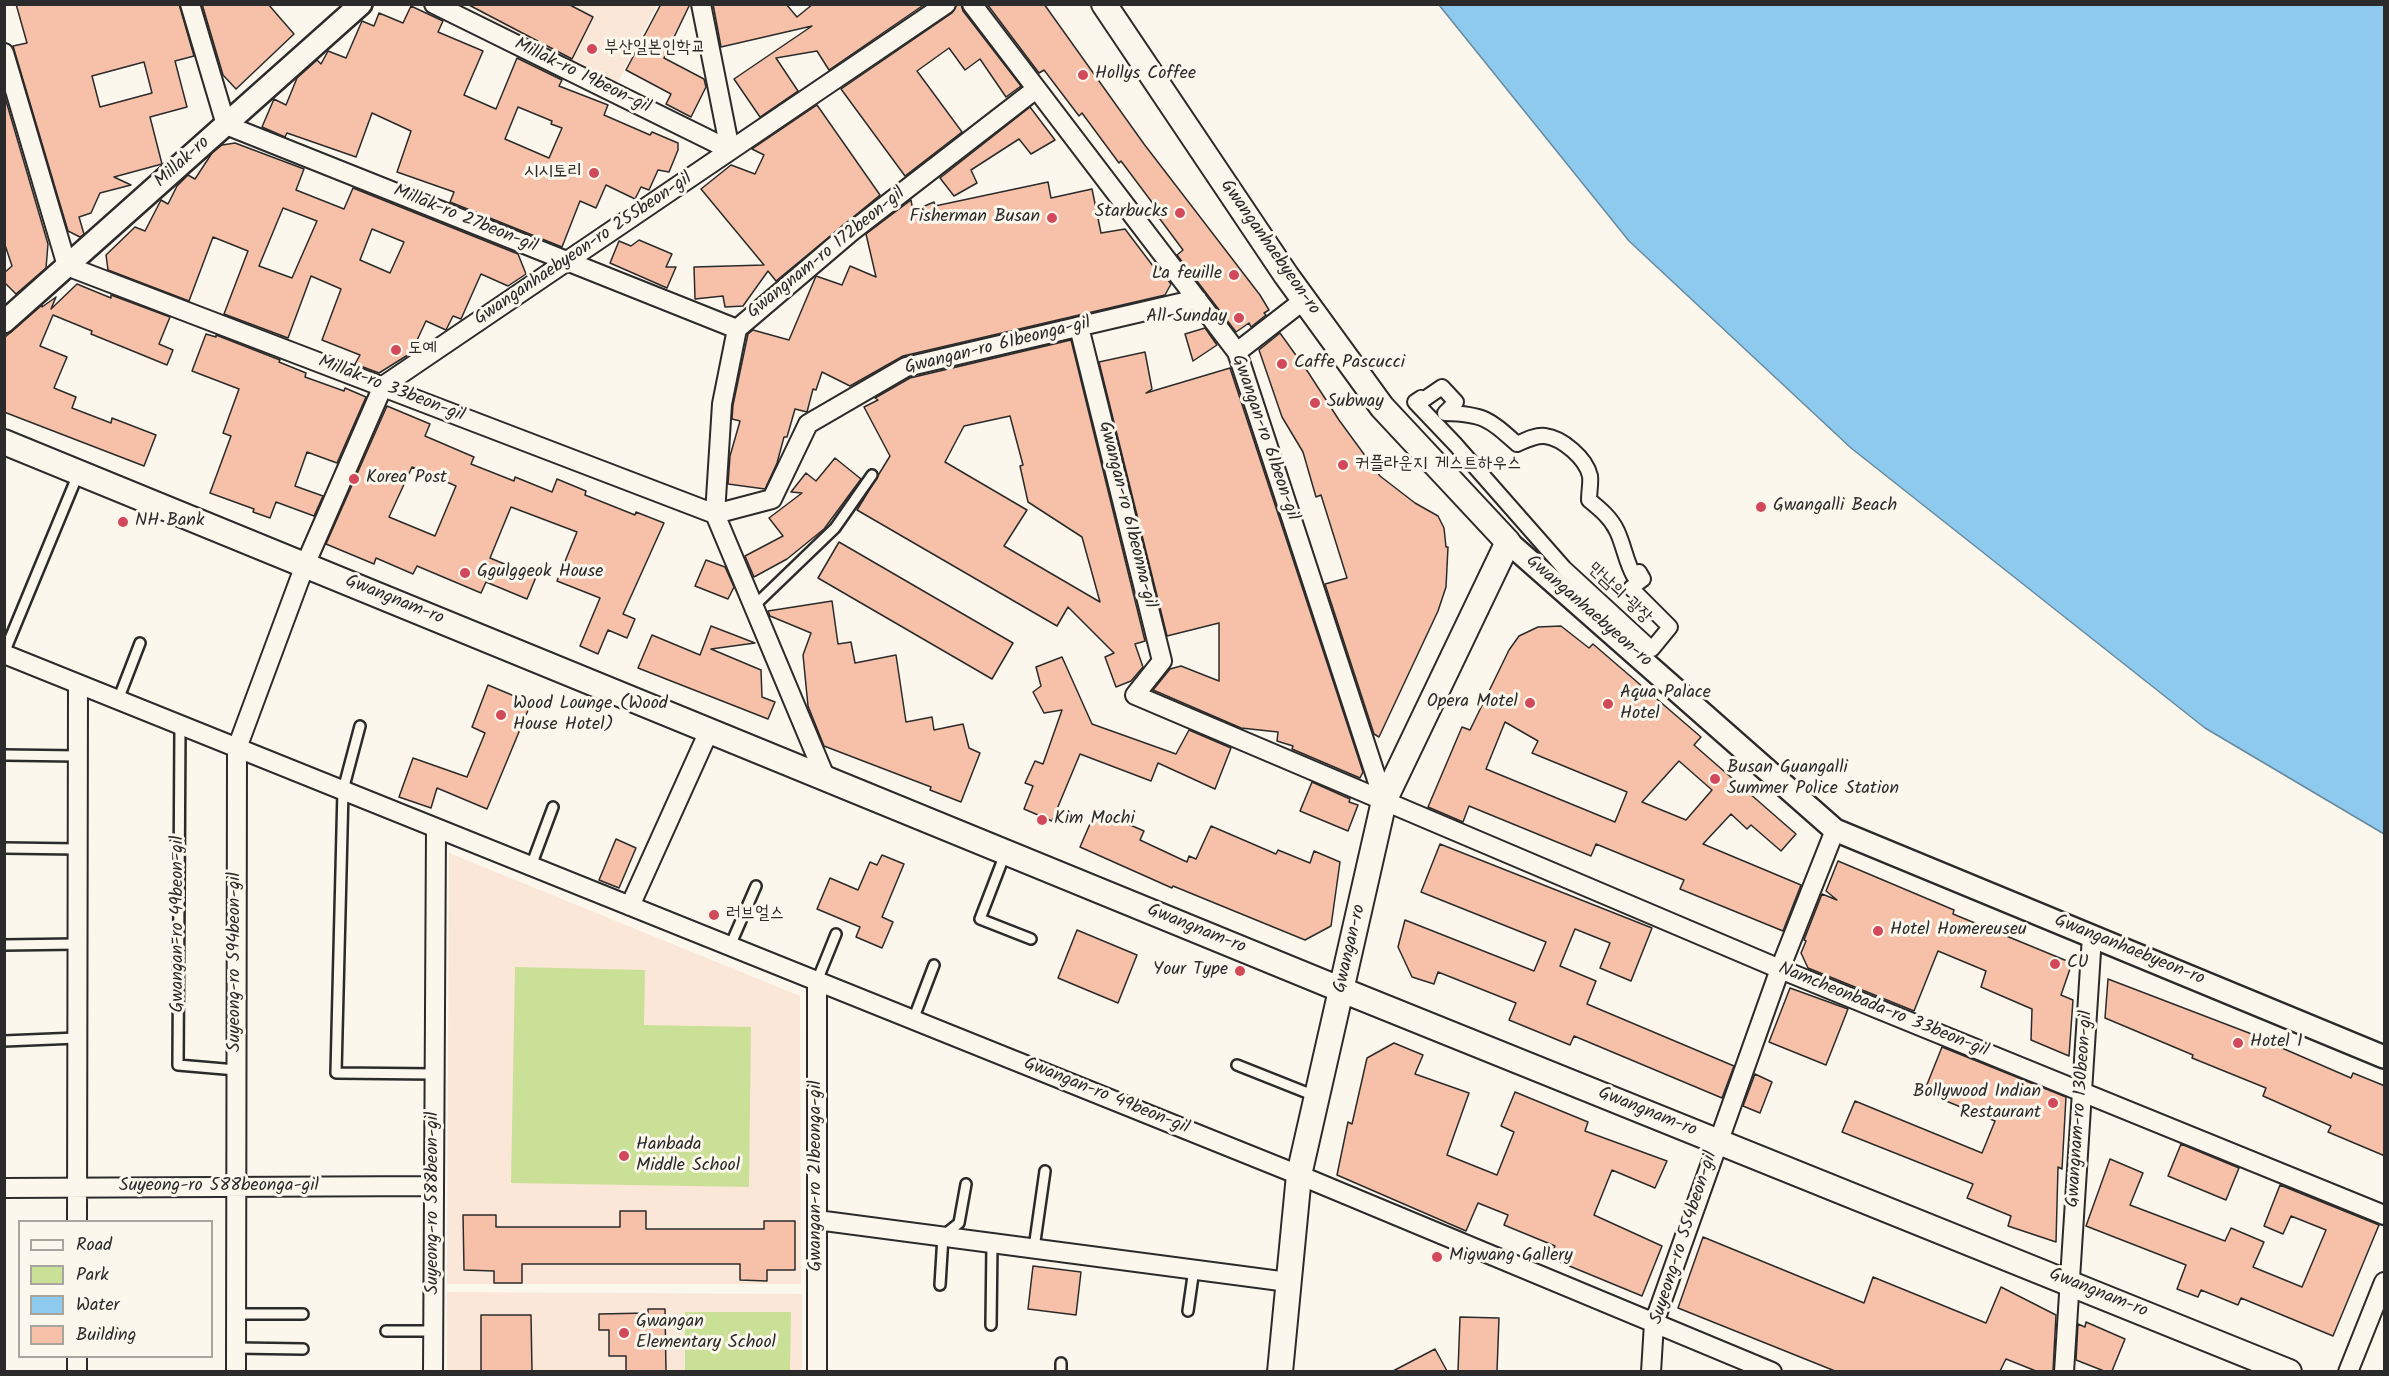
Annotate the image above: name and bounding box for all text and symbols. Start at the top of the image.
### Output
street label: Millak-ro 19beon-gil [510,35,654,119]
place label: 부산일본인학교 [604,38,705,60]
marker: 부산일본인학교 [585,42,599,56]
place label: Hollys Coffee [1095,64,1196,86]
marker: Hollys Coffee [1076,68,1090,82]
street label: Millak-ro [151,133,215,193]
place label: 시시토리 [524,162,582,184]
marker: 시시토리 [587,166,601,180]
street label: Gwanganhaebyeon-ro 255beon-gil [471,169,697,331]
street label: Gwanganhaebyeon-ro [1214,176,1324,320]
street label: Millak-ro 27beon-gil [390,181,540,259]
street label: Gwangnam-ro 172beon-gil [744,184,910,324]
place label: Starbucks [1095,202,1168,224]
marker: Starbucks [1173,206,1187,220]
place label: Fisherman Busan [910,207,1040,229]
marker: Fisherman Busan [1045,211,1059,225]
place label: La feuille [1152,264,1222,286]
marker: La feuille [1227,268,1241,282]
place label: All Sunday [1146,307,1227,329]
marker: All Sunday [1232,311,1246,325]
street label: Gwangan-ro 61beonga-gil [903,313,1093,381]
place label: 도예 [408,339,437,361]
marker: 도예 [389,343,403,357]
street label: Millak-ro 33beon-gil [315,352,467,428]
street label: Gwangan-ro 61beon-gil [1225,352,1303,524]
place label: Caffe Pascucci [1294,353,1405,375]
marker: Caffe Pascucci [1275,357,1289,371]
place label: Subway [1327,392,1384,414]
marker: Subway [1308,396,1322,410]
street label: Gwangan-ro 61beonna-gil [1092,419,1160,611]
place label: 커플라운지 게스트하우스 [1355,454,1522,476]
marker: 커플라운지 게스트하우스 [1336,458,1350,472]
place label: Korea Post [366,468,447,490]
marker: Korea Post [347,472,361,486]
place label: Gwangalli Beach [1773,496,1897,518]
marker: Gwangalli Beach [1754,500,1768,514]
place label: NH Bank [135,511,204,533]
marker: NH Bank [116,515,130,529]
street label: Gwanganhaebyeon-ro [1521,551,1655,673]
street label: 만남의 광장 [1583,559,1655,629]
place label: Ggulggeok House [477,562,603,584]
marker: Ggulggeok House [458,566,472,580]
street label: Gwangnam-ro [342,571,446,631]
place label: Aqua Palace Hotel [1620,683,1711,726]
place label: Opera Motel [1427,692,1518,714]
place label: Wood Lounge (Wood House Hotel) [513,694,668,736]
marker: Opera Motel [1523,696,1537,710]
marker: Aqua Palace Hotel [1601,697,1615,711]
marker: Wood Lounge (Wood House Hotel) [494,708,508,722]
place label: Busan Guangalli Summer Police Station [1727,758,1899,800]
marker: Busan Guangalli Summer Police Station [1708,772,1722,786]
place label: Kim Mochi [1054,809,1135,831]
marker: Kim Mochi [1035,813,1049,827]
street label: Gwangan-ro 49beon-gil [168,836,190,1012]
street label: Suyeong-ro 594beon-gil [225,872,247,1052]
street label: Gwangnam-ro [1144,900,1248,960]
street label: Gwangan-ro [1330,903,1372,995]
place label: 러브얼스 [726,904,784,926]
marker: 러브얼스 [707,908,721,922]
street label: Gwanganhaebyeon-ro [2051,911,2207,991]
place label: Hotel Homereuseu [1890,920,2027,942]
marker: Hotel Homereuseu [1871,924,1885,938]
place label: CU [2067,953,2089,975]
marker: CU [2048,957,2062,971]
street label: Namcheonbada-ro 33beon-gil [1775,959,1991,1063]
place label: Your Type [1153,960,1228,982]
marker: Your Type [1233,964,1247,978]
street label: Gwangnam-ro 130beon-gil [2063,1010,2099,1208]
place label: Hotel 1 [2250,1032,2303,1054]
marker: Hotel 1 [2231,1036,2245,1050]
street label: Gwangan-ro 49beon-gil [1020,1054,1192,1140]
street label: Gwangan-ro 21beonga-gil [806,1080,828,1272]
place label: Bollywood Indian Restaurant [1913,1082,2041,1124]
street label: Gwangnam-ro [1595,1083,1699,1143]
marker: Bollywood Indian Restaurant [2046,1096,2060,1110]
street label: Suyeong-ro 588beon-gil [423,1112,445,1294]
place label: Hanbada Middle School [636,1135,740,1178]
marker: Hanbada Middle School [617,1149,631,1163]
street label: Suyeong-ro 554beon-gil [1647,1149,1723,1327]
street label: Suyeong-ro 588beonga-gil [119,1176,319,1198]
legend [18,1220,213,1358]
text: Road [76,1231,112,1260]
place label: Migwang Gallery [1449,1246,1573,1268]
marker: Migwang Gallery [1430,1250,1444,1264]
text: Park [76,1261,109,1290]
street label: Gwangnam-ro [2046,1264,2150,1324]
text: Water [76,1291,120,1320]
place label: Gwangan Elementary School [636,1312,776,1354]
text: Building [76,1321,136,1350]
marker: Gwangan Elementary School [617,1326,631,1340]

